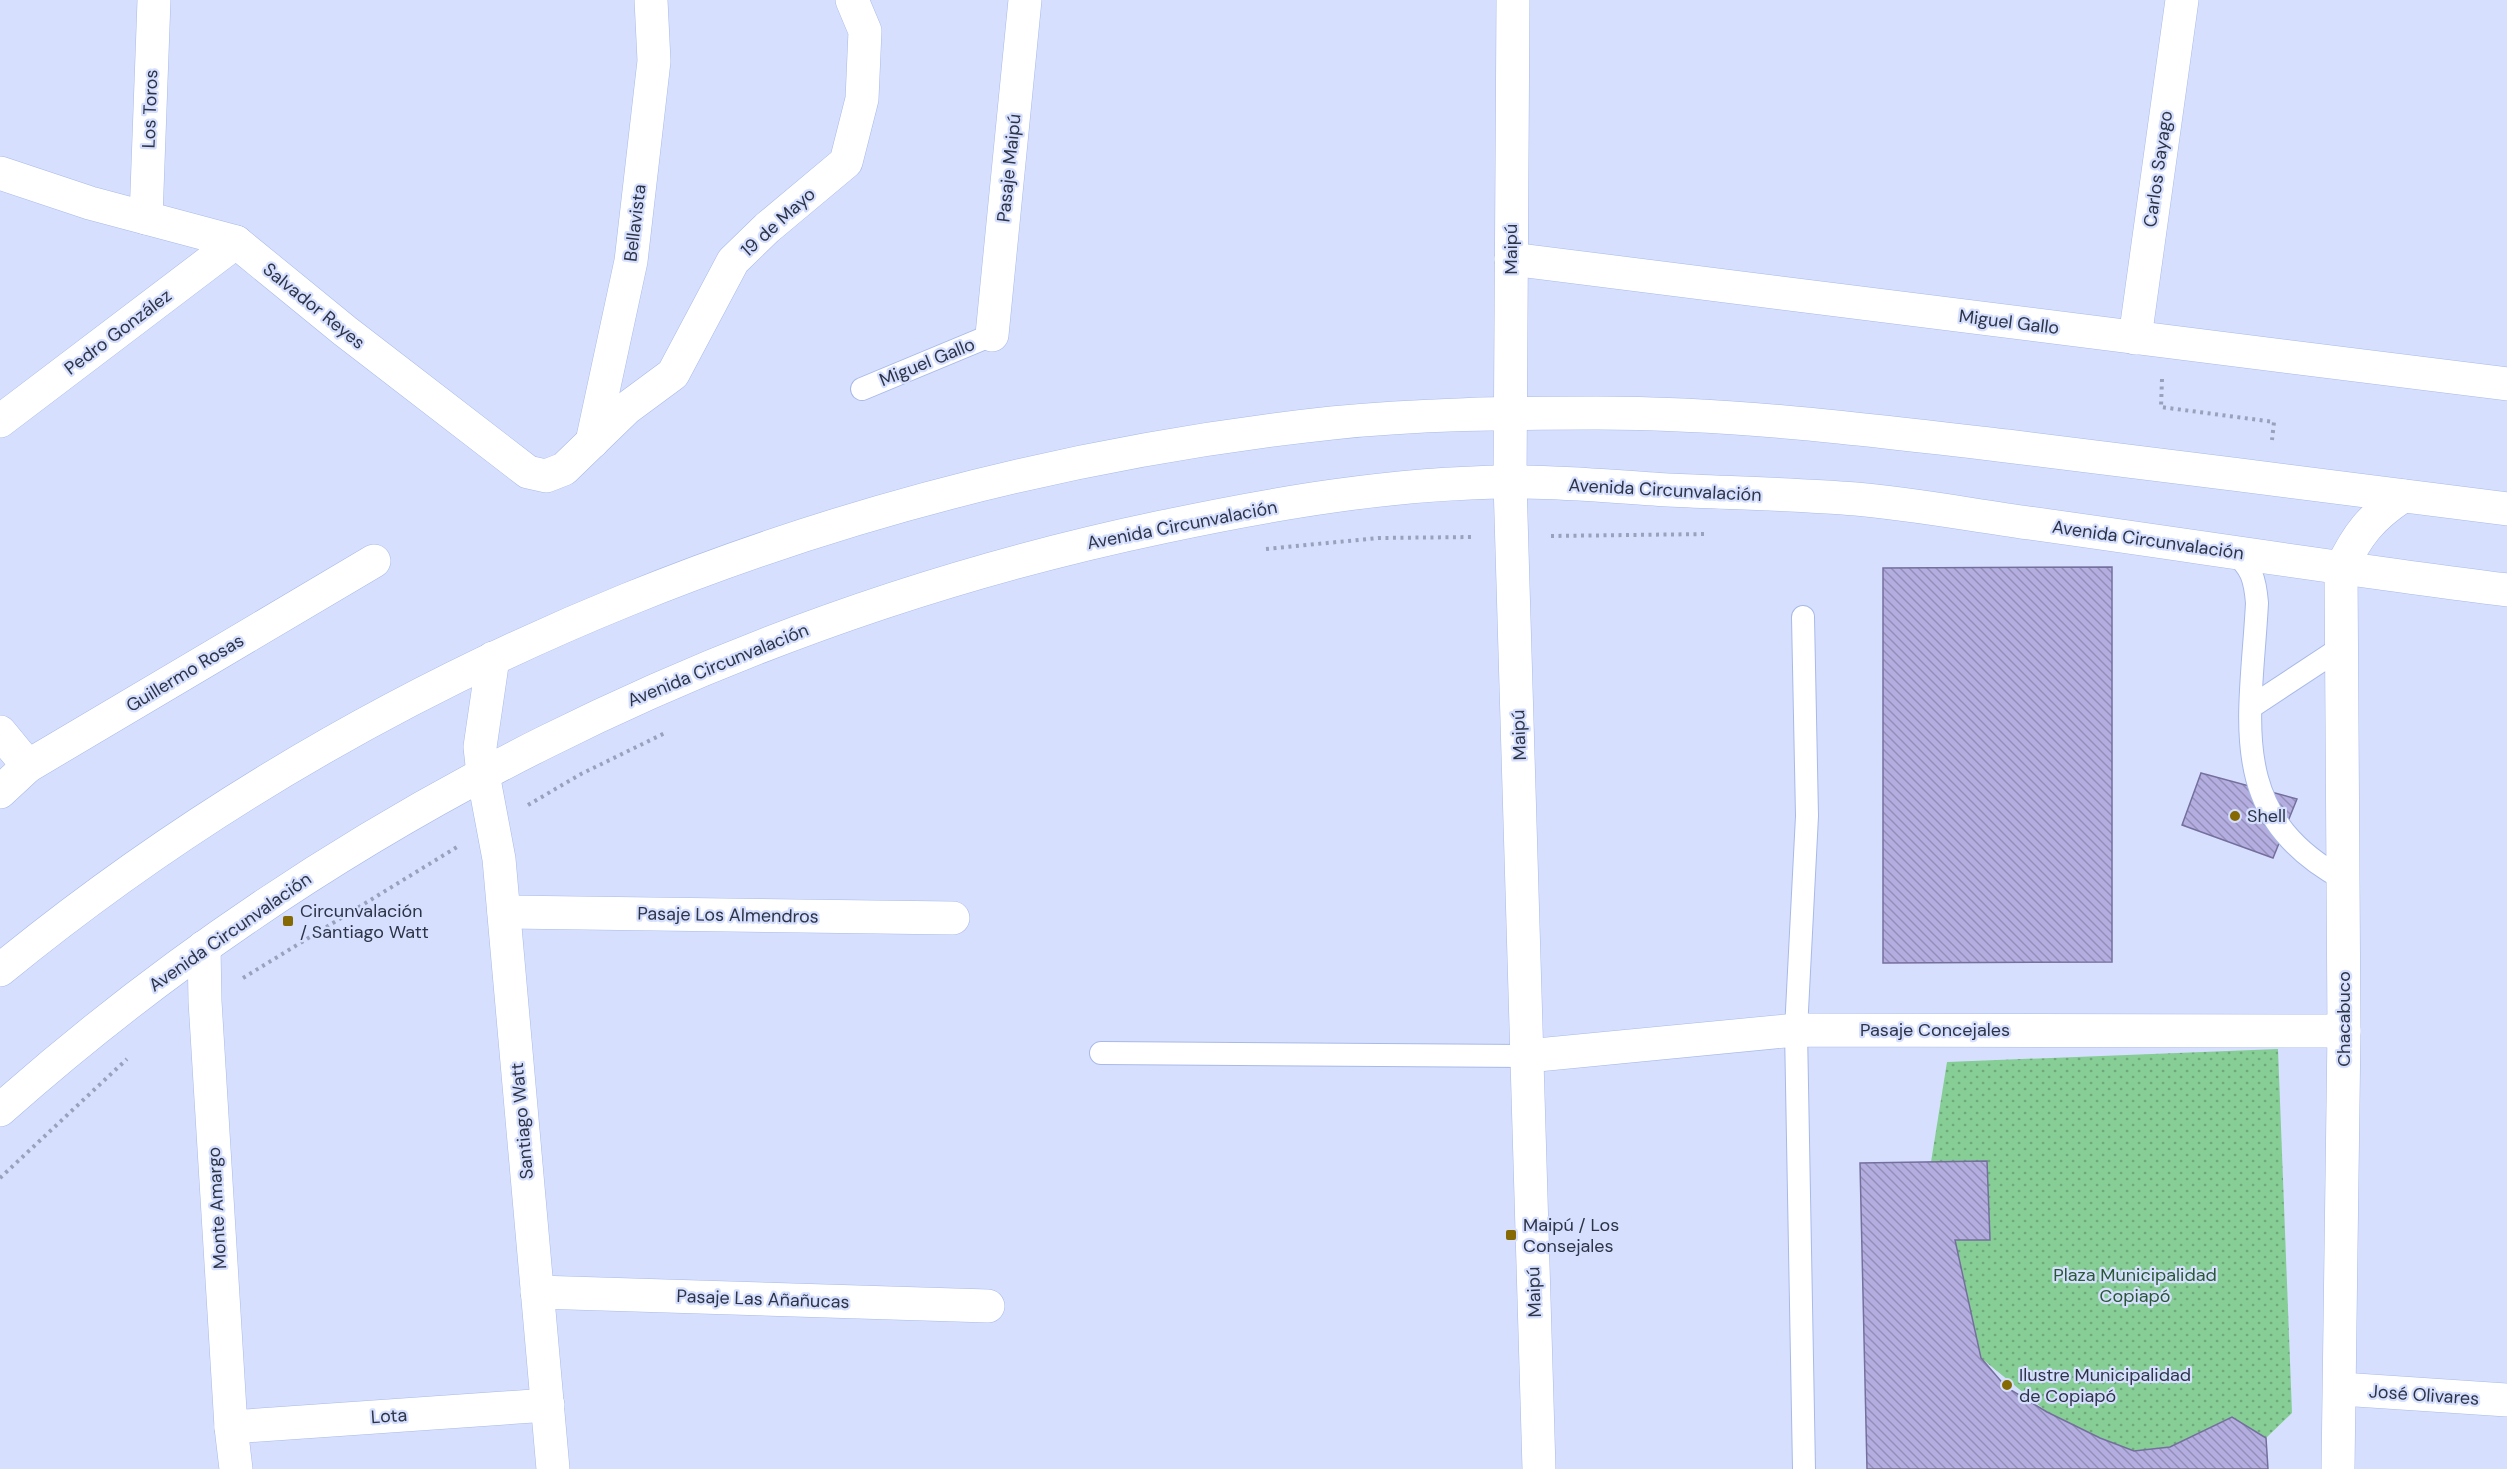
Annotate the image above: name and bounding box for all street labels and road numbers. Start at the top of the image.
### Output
street label: Los Toros [137,69,163,149]
street label: Carlos Sayago [2138,109,2178,229]
street label: Pasaje Maipú [991,113,1027,223]
street label: 19 de Mayo [736,182,820,262]
street label: Bellavista [618,183,652,263]
street label: Maipú [1499,224,1523,274]
street label: Salvador Reyes [258,257,370,355]
street label: Pedro González [60,284,176,380]
street label: Miguel Gallo [1957,304,2061,340]
street label: Miguel Gallo [876,332,978,392]
street label: Avenida Circunvalación [1568,473,1762,507]
street label: Avenida Circunvalación [1085,495,1279,555]
street label: Avenida Circunvalación [2051,515,2245,565]
street label: Avenida Circunvalación [624,618,812,712]
street label: Guillermo Rosas [122,628,248,718]
street label: Maipú [1506,709,1532,761]
street label: Avenida Circunvalación [144,867,316,997]
street label: Pasaje Los Almendros [637,901,819,929]
street label: Chacabuco [2332,971,2356,1067]
street label: Pasaje Concejales [1860,1018,2010,1042]
street label: Santiago Watt [505,1062,539,1180]
street label: Monte Amargo [202,1146,232,1270]
street label: Maipú [1521,1266,1547,1318]
street label: Pasaje Las Añañucas [676,1284,850,1314]
street label: José Olivares [2368,1379,2480,1411]
street label: Lota [370,1403,408,1429]

